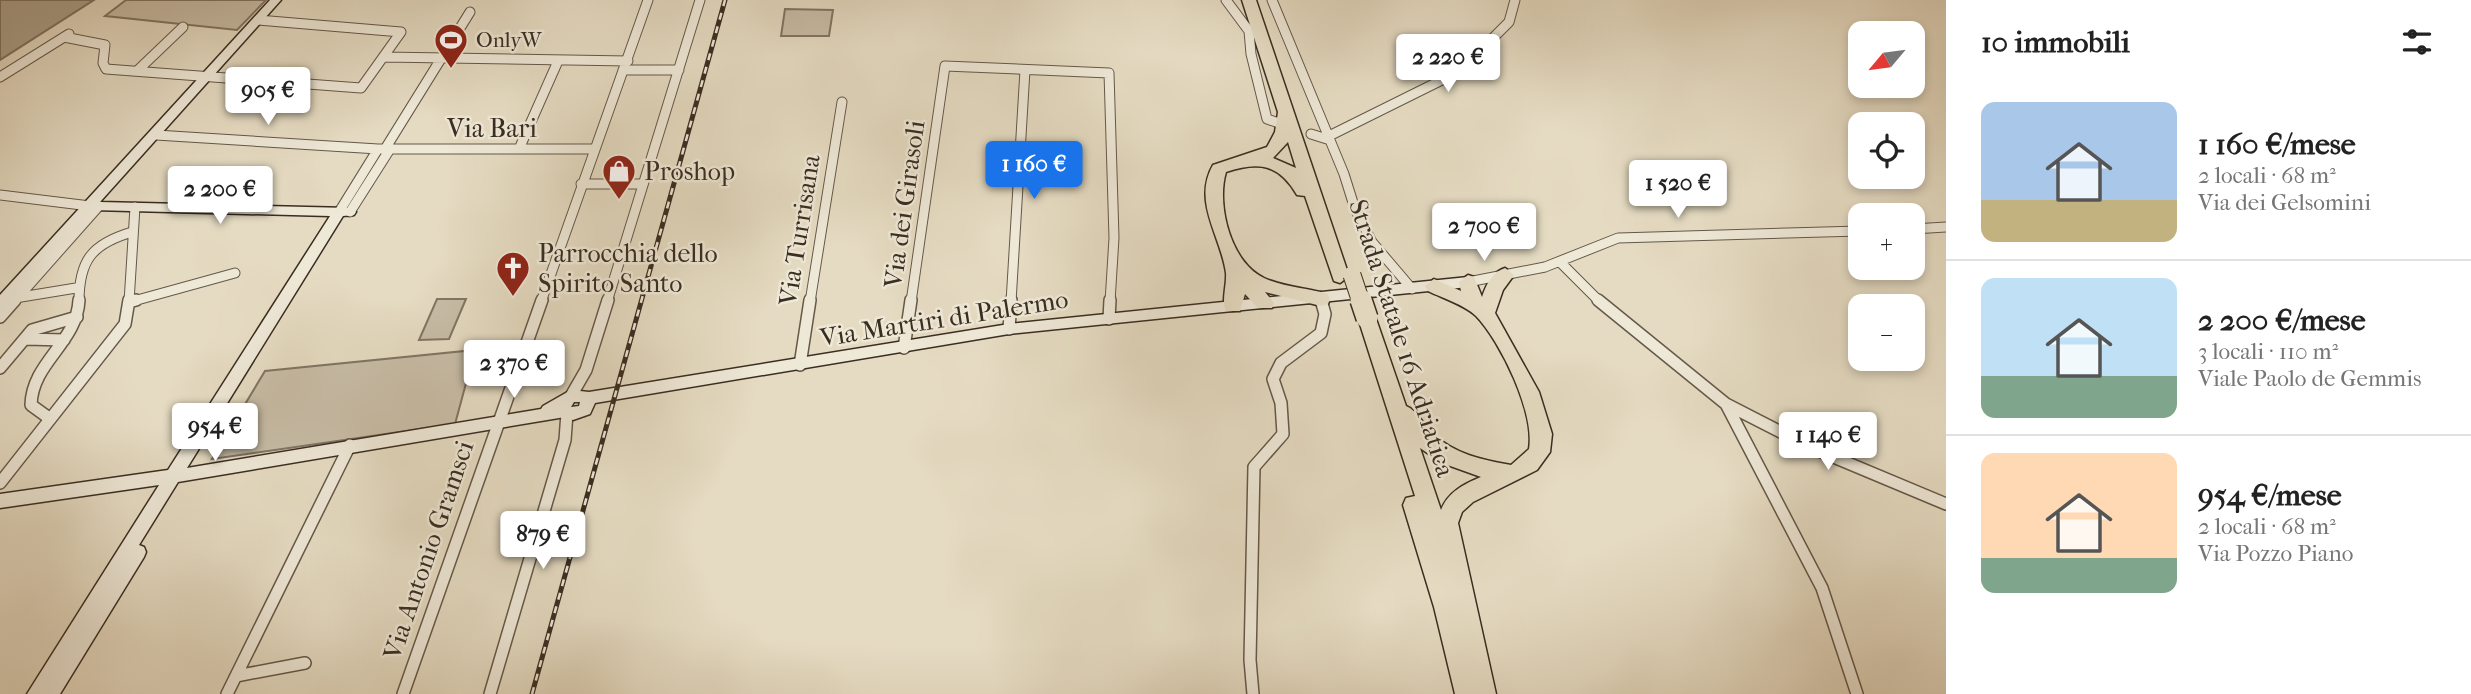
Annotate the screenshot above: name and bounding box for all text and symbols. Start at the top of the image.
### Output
sports icon: OnlyW [432,21,470,70]
north arrow [1848,21,1925,98]
map controls [1848,21,1925,371]
icon: filters [2398,23,2436,61]
text: 10 immobili [1981,25,2130,60]
place label: OnlyW [476,28,543,52]
pin: 2 220 € [1383,34,1513,94]
text: 2 220 € [1412,43,1484,70]
pin: 905 € [219,68,317,127]
text: 905 € [241,76,295,103]
button: locate [1848,112,1925,189]
street label: Via Bari [446,113,537,144]
street label: Via dei Girasoli [877,118,932,291]
text: 1 160 €/mese [2198,127,2356,162]
icon: home [2037,130,2121,214]
pin: 1 160 € [969,142,1099,201]
text: 1 160 € [1002,150,1067,177]
street label: Via Turrisana [772,151,827,309]
shop icon: Proshop [600,152,638,201]
place label: Proshop [644,156,735,187]
pin: 1 520 € [1613,160,1743,220]
text: 2 locali · 68 m² [2198,162,2336,189]
pin: 2 200 € [155,166,285,226]
text: 1 520 € [1645,169,1711,196]
text: 2 200 € [184,175,256,202]
text: Via dei Gelsomini [2198,189,2371,216]
street label: Strada Statale 16 Adriatica [1342,196,1461,482]
button: + [1848,203,1925,280]
pin: 2 700 € [1419,204,1549,263]
text: 2 700 € [1448,212,1520,239]
place label: Parrocchia dello Spirito Santo [538,238,718,299]
church icon: Parrocchia dello Spirito Santo [494,249,532,298]
street label: Via Martiri di Palermo [817,284,1070,354]
button: − [1848,294,1925,371]
text: 2 200 €/mese [2198,303,2366,338]
icon: home [2037,306,2121,390]
text: 3 locali · 110 m² [2198,338,2338,365]
pin: 2 370 € [449,340,579,400]
text: 2 370 € [480,349,548,376]
text: Viale Paolo de Gemmis [2198,365,2421,392]
pin: 954 € [166,404,264,463]
text: 954 € [188,412,242,439]
pin: 1 140 € [1763,412,1893,472]
text: 1 140 € [1795,421,1861,448]
street label: Via Antonio Gramsci [376,436,481,665]
text: 954 €/mese [2198,478,2342,513]
icon: home [2037,481,2121,565]
pin: 879 € [494,512,592,571]
text: 2 locali · 68 m² [2198,513,2336,540]
text: 879 € [516,520,570,547]
text: Via Pozzo Piano [2198,540,2353,567]

